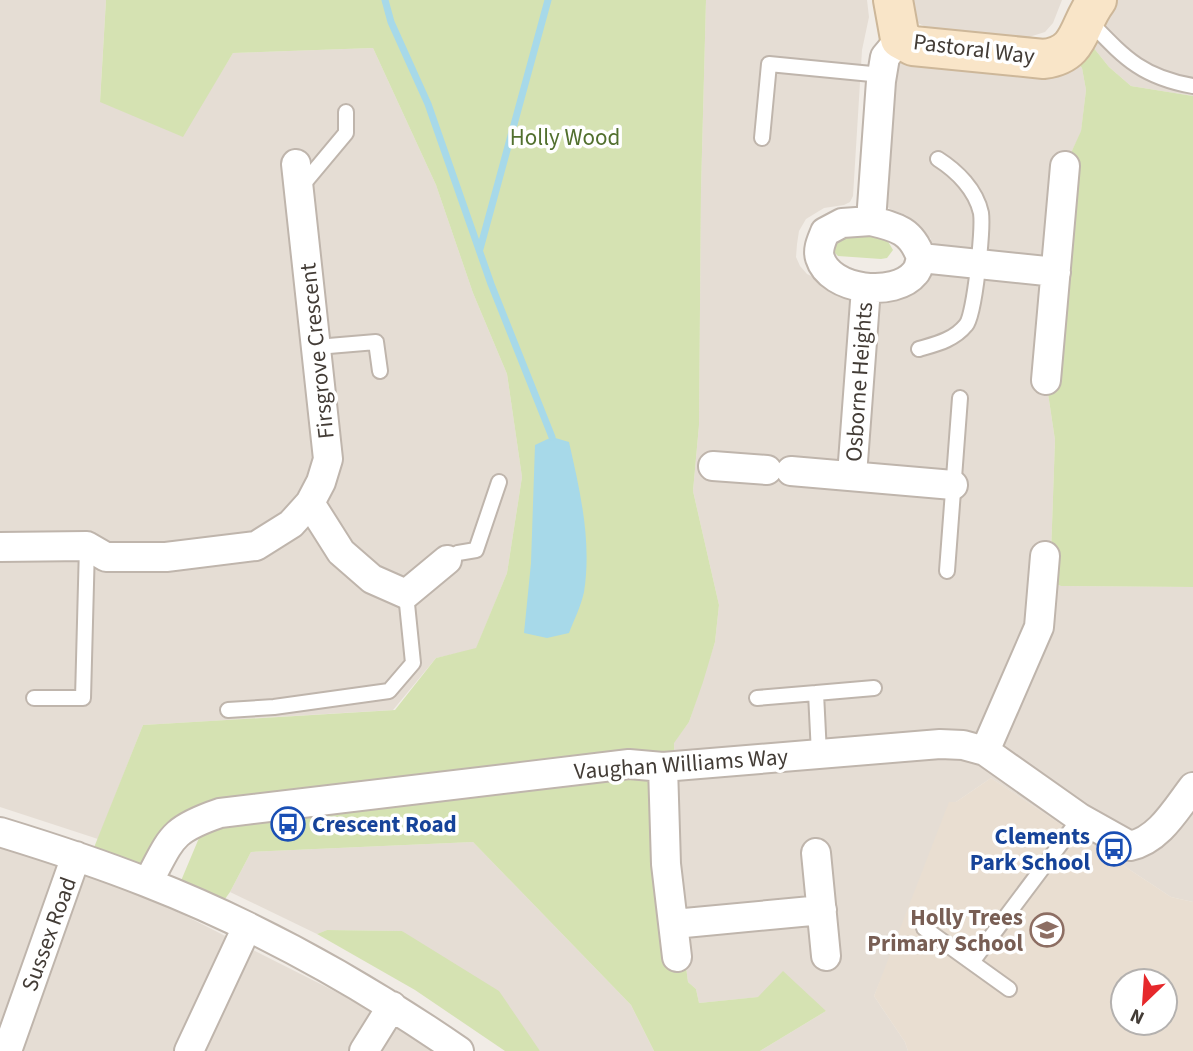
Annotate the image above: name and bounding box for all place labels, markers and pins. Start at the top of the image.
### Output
bus stop icon: Crescent Road [269,805,307,843]
place label: Crescent Road [312,808,457,841]
place label: Clements Park School [970,820,1090,879]
bus stop icon: Clements Park School [1095,830,1133,868]
place label: Holly Trees Primary School [867,901,1023,960]
school or university icon: Holly Trees Primary School [1028,911,1066,949]

